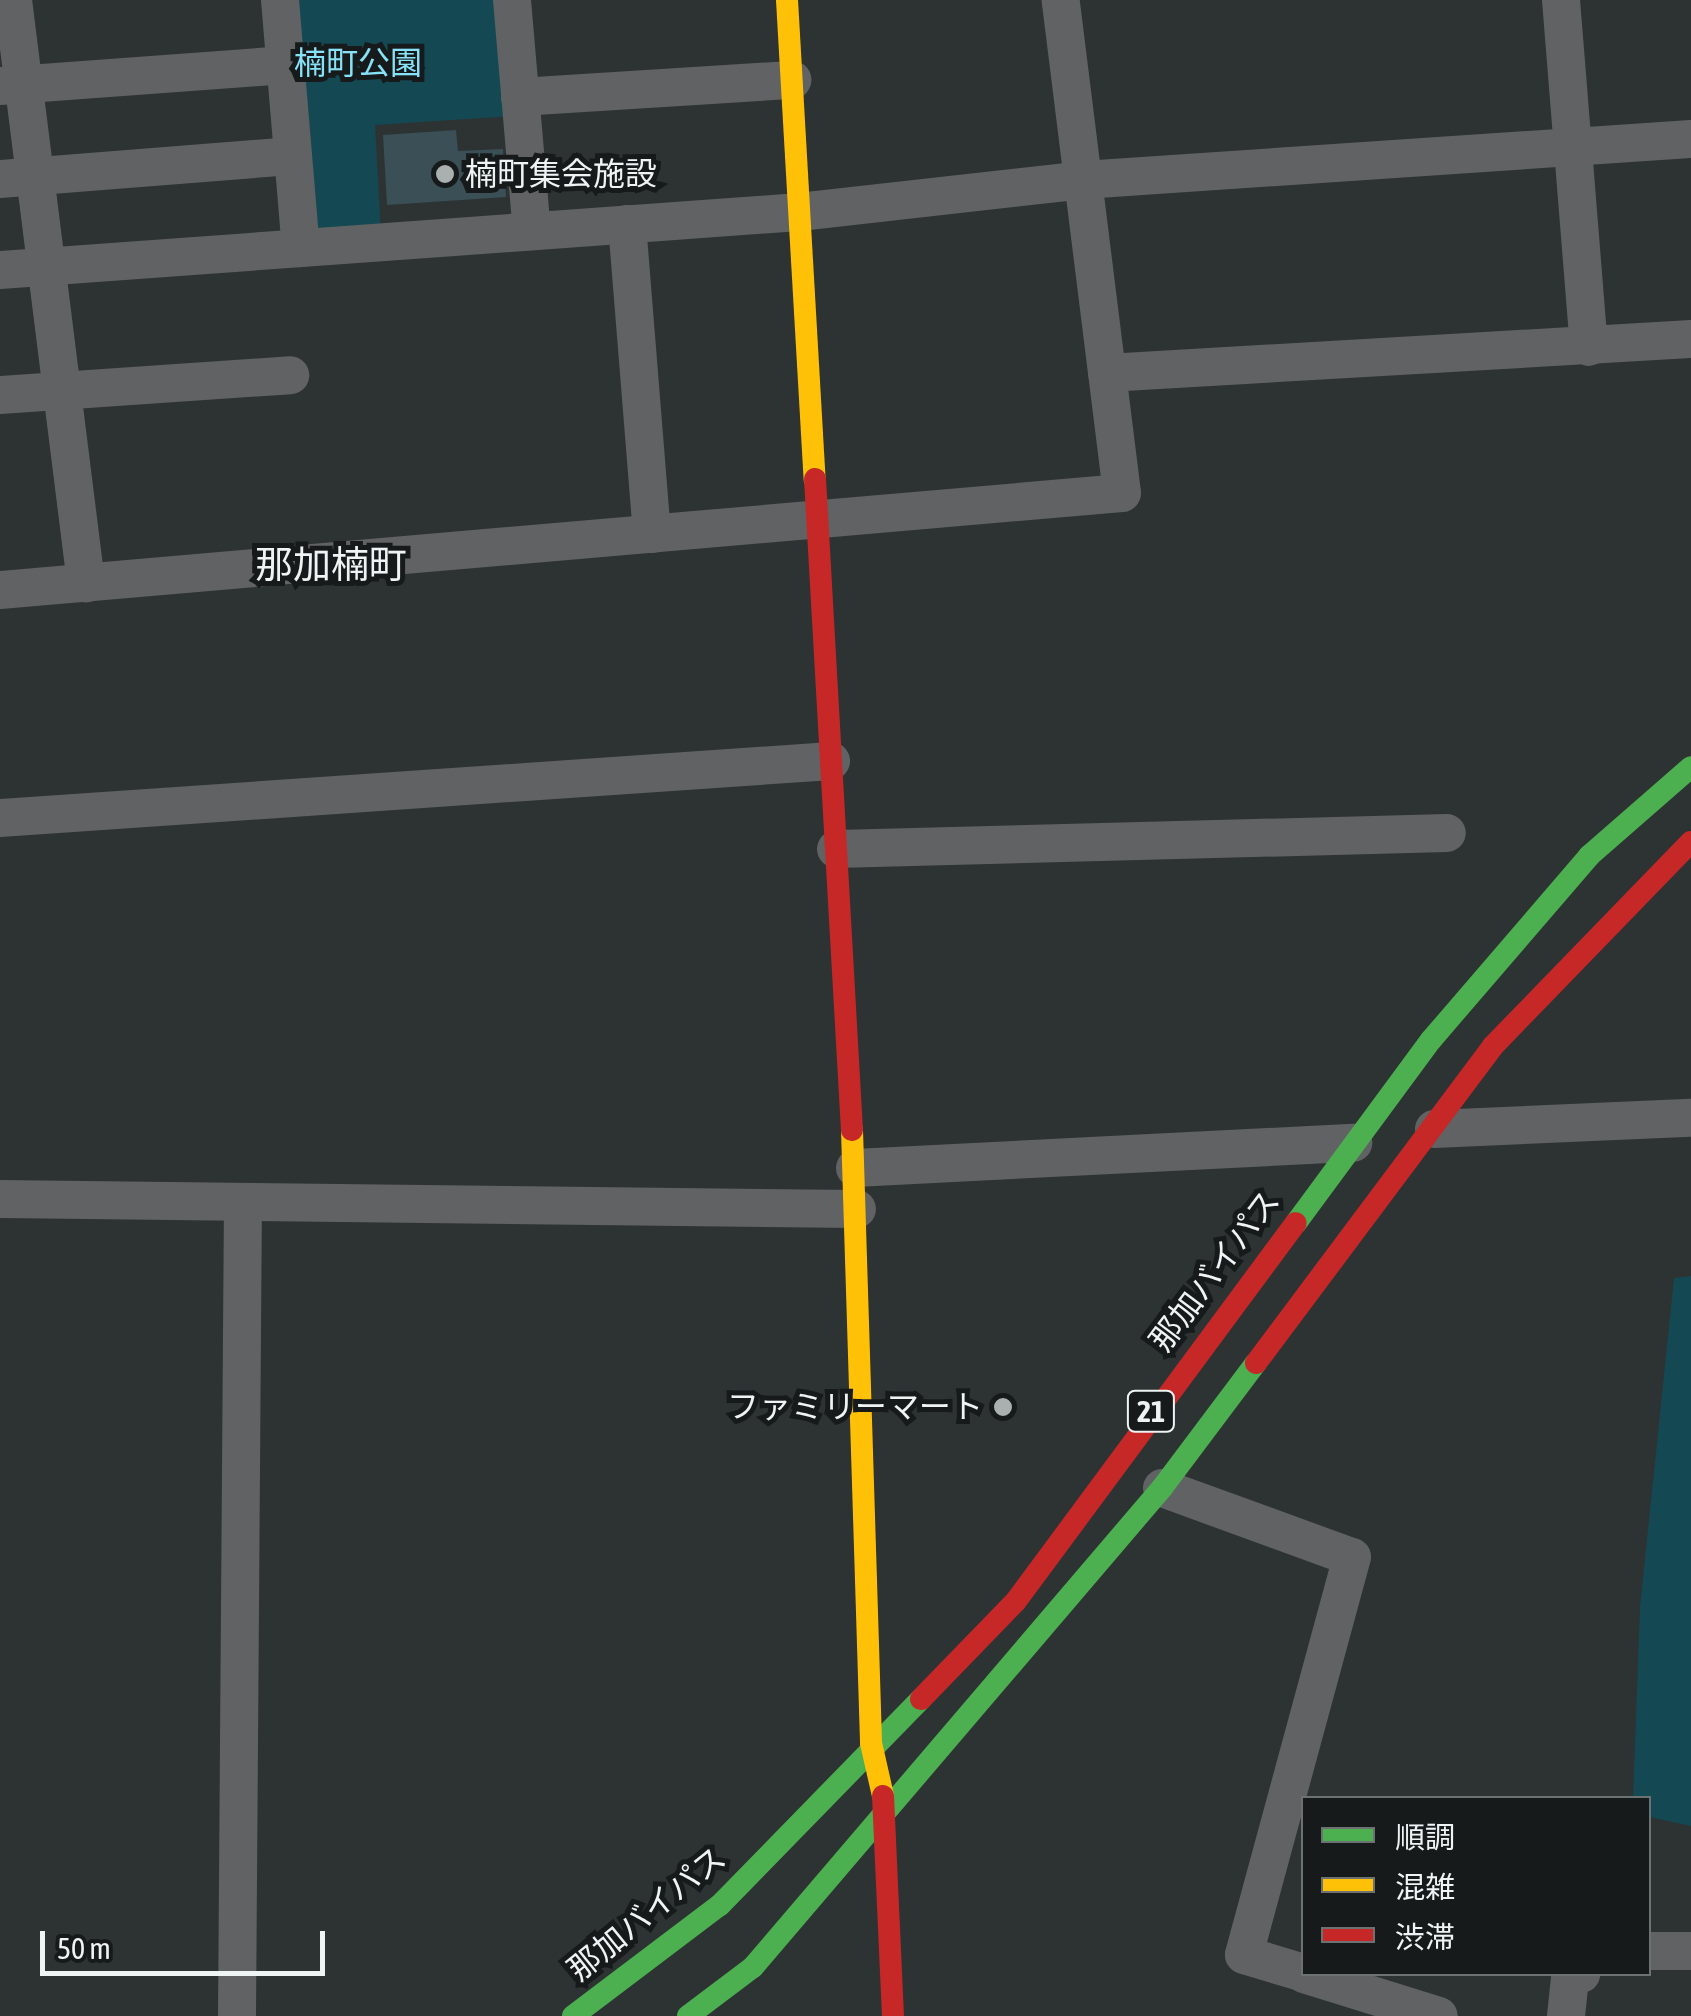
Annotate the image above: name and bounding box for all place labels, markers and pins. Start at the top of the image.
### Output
place label: 楠町集会施設 [465,155,657,193]
marker: 楠町集会施設 [434,163,456,185]
place label: ファミリーマート [727,1388,983,1426]
marker: ファミリーマート [992,1396,1014,1418]

